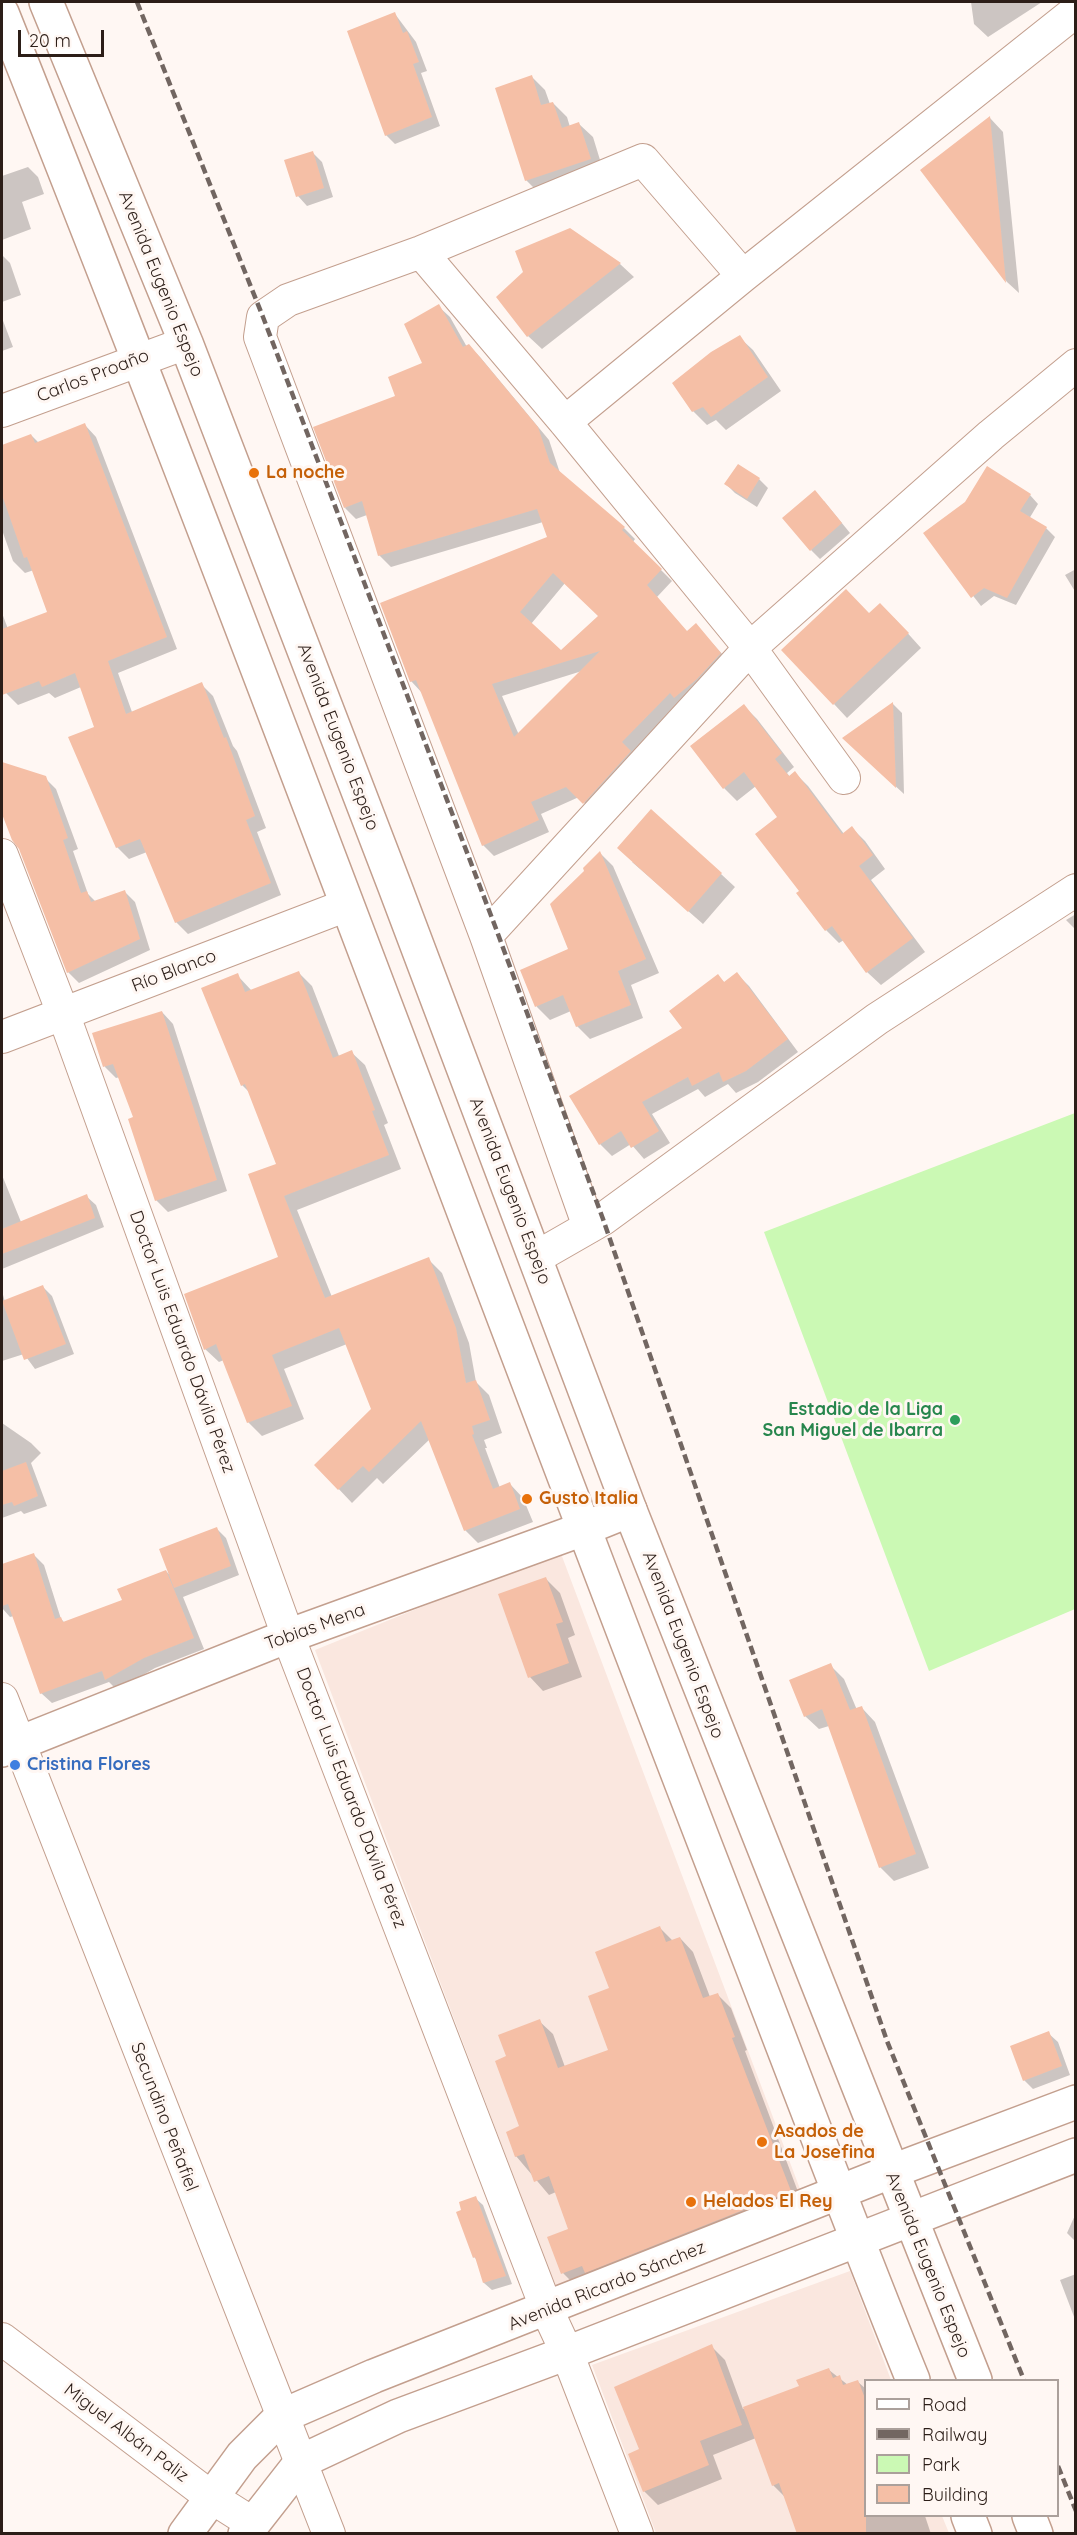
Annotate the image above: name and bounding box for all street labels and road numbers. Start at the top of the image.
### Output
street label: Avenida Eugenio Espejo [114,188,208,380]
street label: Carlos Proaño [34,345,152,407]
street label: Avenida Eugenio Espejo [292,641,384,833]
street label: Río Blanco [129,945,219,997]
street label: Avenida Eugenio Espejo [464,1095,556,1287]
street label: Doctor Luis Eduardo Dávila Pérez [124,1208,240,1476]
street label: Avenida Eugenio Espejo [637,1549,729,1741]
street label: Tobias Mena [262,1599,368,1655]
street label: Doctor Luis Eduardo Dávila Pérez [291,1664,411,1932]
street label: Secundino Peñafiel [126,2039,202,2195]
street label: Avenida Eugenio Espejo [881,2169,975,2361]
street label: Avenida Ricardo Sánchez [505,2236,709,2336]
street label: Miguel Albán Paliz [59,2379,193,2487]

